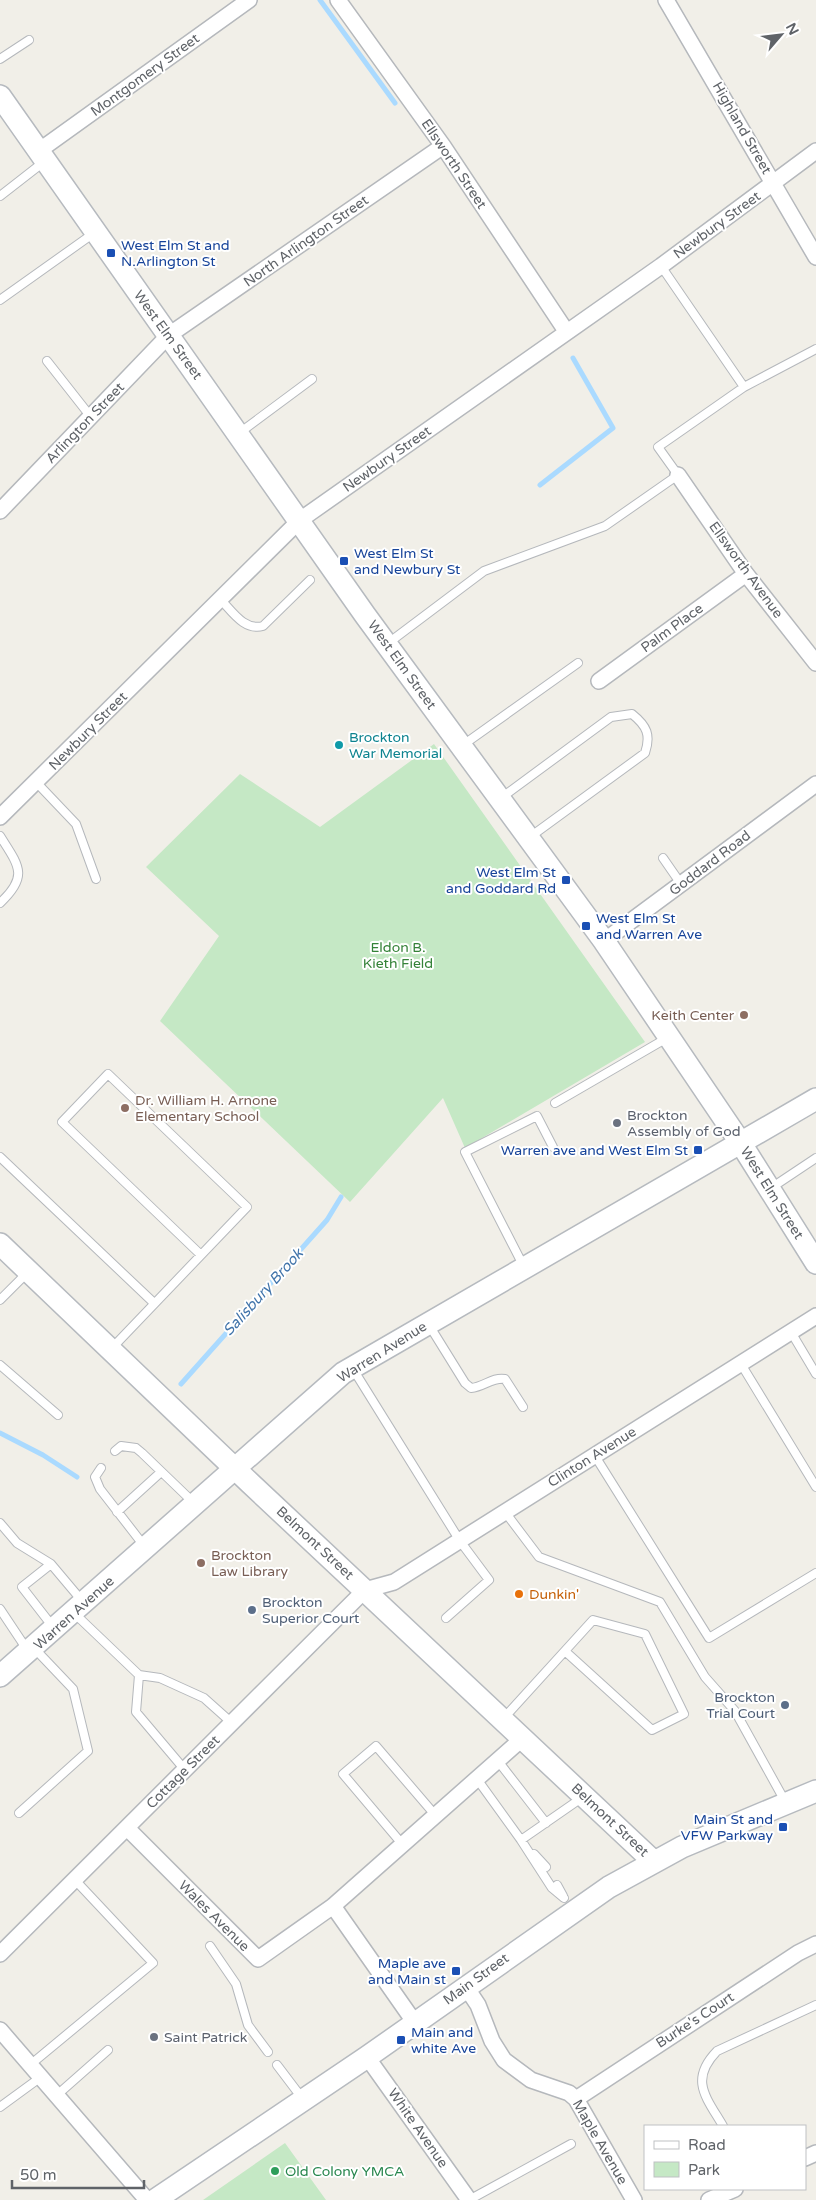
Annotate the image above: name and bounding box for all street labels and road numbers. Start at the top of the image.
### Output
street label: Montgomery Street [87,30,203,120]
street label: Highland Street [709,79,776,178]
street label: Ellsworth Street [418,116,491,213]
street label: Newbury Street [670,187,765,262]
street label: North Arlington Street [240,191,372,291]
street label: West Elm Street [130,287,206,383]
street label: Arlington Street [42,379,128,467]
street label: Newbury Street [340,422,435,496]
street label: Ellsworth Avenue [705,518,787,622]
street label: Palm Place [638,600,707,656]
street label: West Elm Street [364,617,440,713]
street label: Newbury Street [45,688,131,774]
street label: Goddard Road [666,827,754,899]
street label: West Elm Street [737,1144,808,1243]
street label: Warren Avenue [334,1318,430,1386]
street label: Clinton Avenue [545,1423,639,1491]
street label: Belmont Street [273,1503,358,1584]
street label: Warren Avenue [30,1572,118,1653]
street label: Cottage Street [143,1731,224,1812]
street label: Belmont Street [568,1780,653,1861]
street label: Wales Avenue [175,1877,253,1955]
street label: Main Street [440,1949,513,2009]
street label: Burke's Court [653,1988,738,2052]
street label: White Avenue [384,2085,452,2171]
street label: Maple Avenue [569,2096,631,2188]

